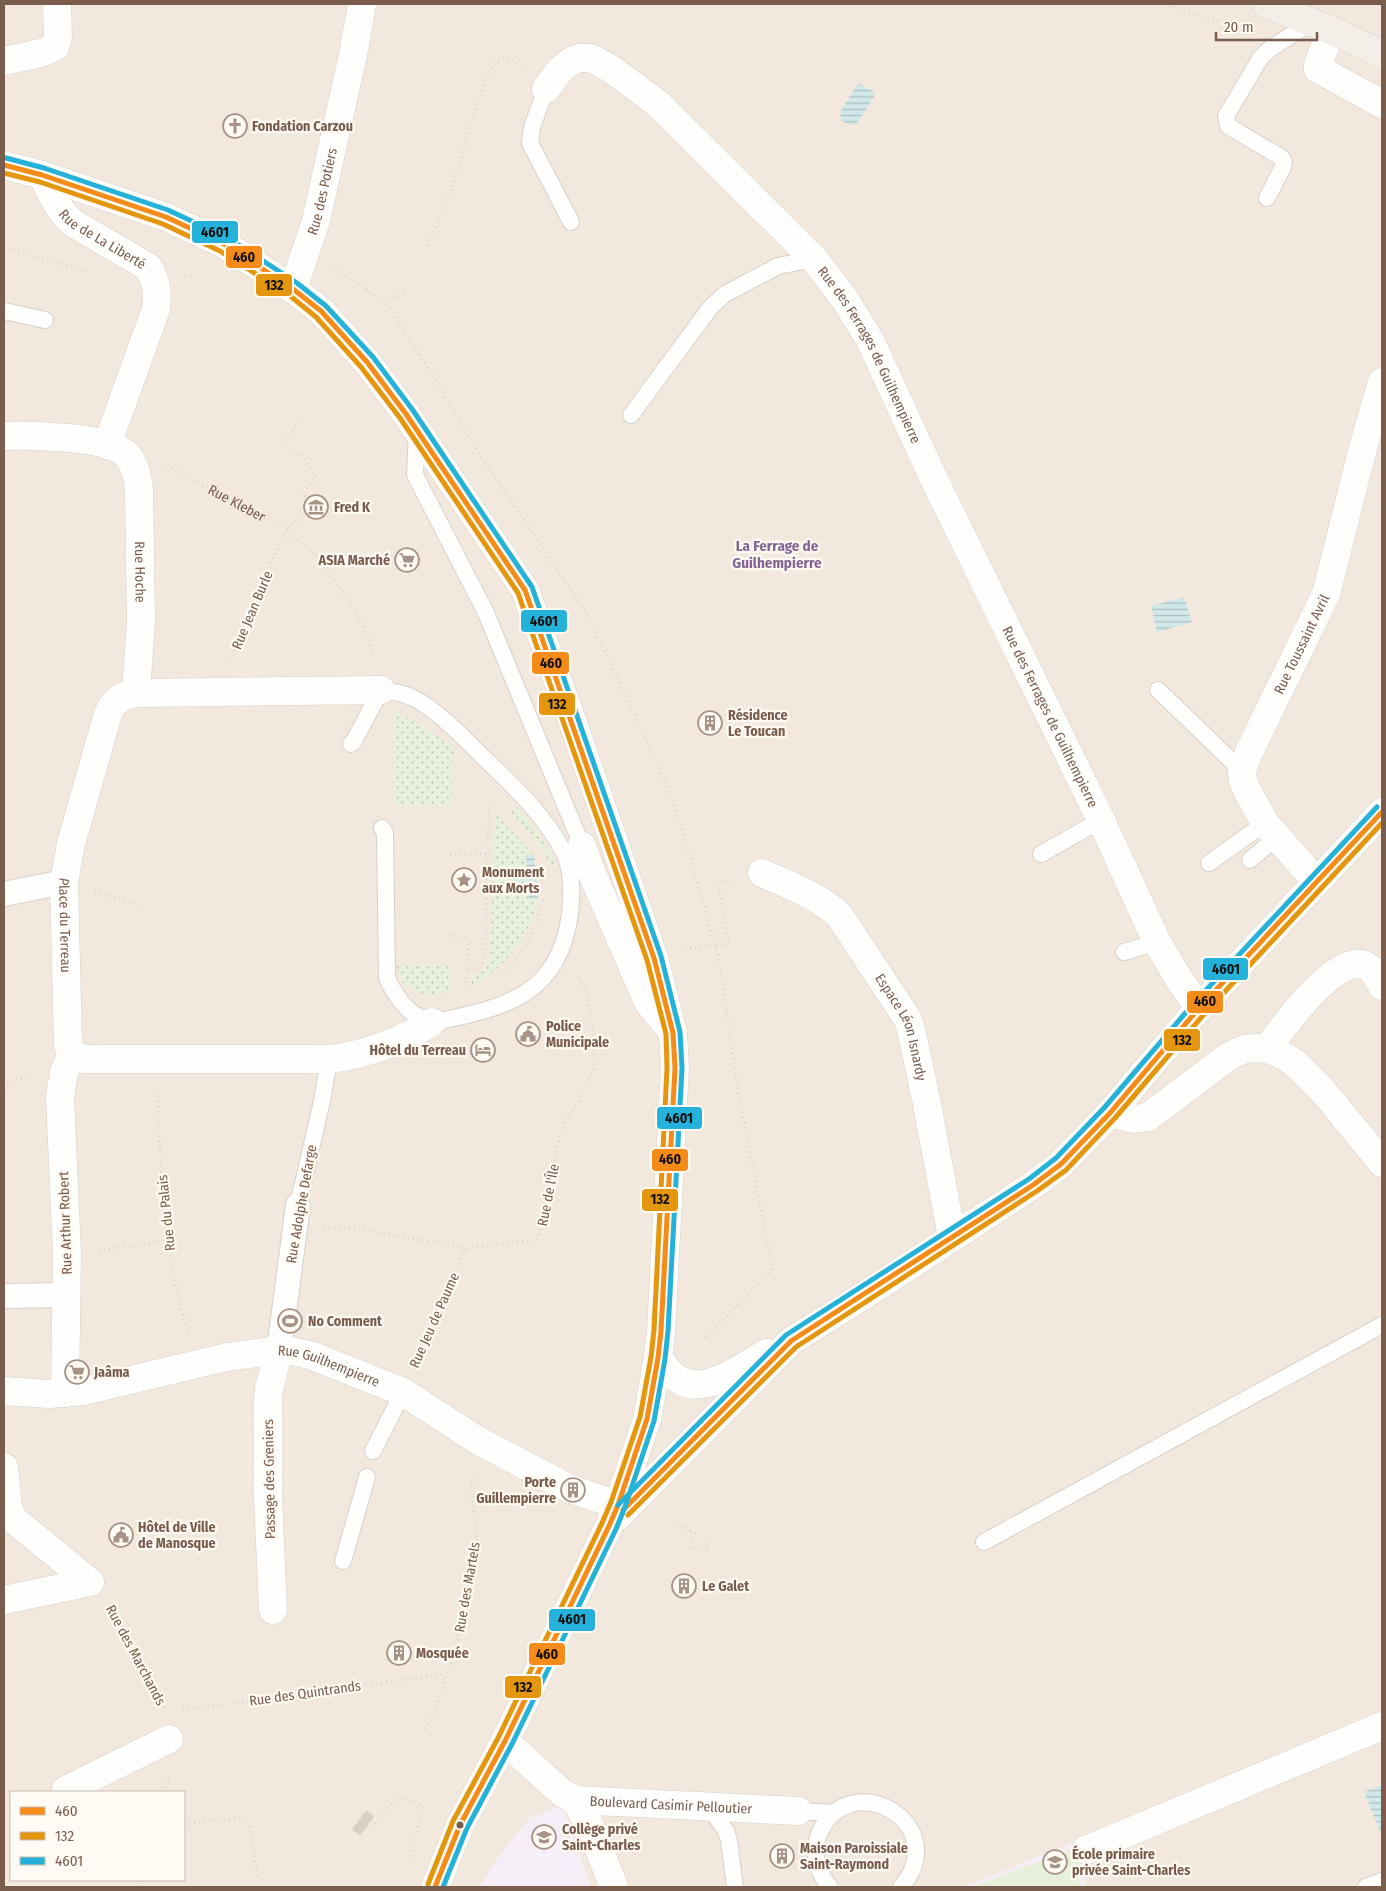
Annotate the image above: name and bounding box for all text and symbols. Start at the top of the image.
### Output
scale bar [1216,10,1317,42]
text: 20 m [1224,18,1254,36]
church icon: Fondation Carzou [222,113,248,139]
place label: Fondation Carzou [252,118,353,135]
street label: Rue des Potiers [304,146,341,237]
street label: Rue de La Liberté [55,206,149,273]
line badge: 4601 [191,220,239,244]
text: 4601 [201,224,229,241]
line badge: 460 [225,245,263,269]
text: 460 [233,249,255,266]
street label: Rue des Ferrages de Guilhempierre [814,263,924,446]
line badge: 132 [255,273,293,297]
text: 132 [265,277,284,294]
street label: Rue Kleber [205,481,268,526]
museum icon: Fred K [303,494,329,520]
place label: Fred K [334,499,371,516]
district label: La Ferrage de Guilhempierre [732,537,822,572]
street label: Rue Hoche [131,541,149,603]
supermarket icon: ASIA Marché [394,547,420,573]
place label: ASIA Marché [318,552,390,569]
street label: Rue Jean Burle [228,568,277,652]
street label: Rue Toussaint Avril [1271,591,1334,697]
line badge: 4601 [520,609,568,633]
text: 4601 [530,613,558,630]
street label: Rue des Ferrages de Guilhempierre [998,624,1102,811]
line badge: 460 [531,651,570,675]
text: 460 [540,655,562,672]
line badge: 132 [538,692,576,716]
text: 132 [548,696,567,713]
place label: Résidence Le Toucan [728,707,788,740]
building icon: Résidence Le Toucan [697,710,723,736]
place label: Monument aux Morts [482,864,545,897]
place icon: Monument aux Morts [451,867,477,893]
street label: Place du Terreau [55,876,74,973]
line badge: 4601 [1202,957,1249,981]
text: 4601 [1212,961,1240,978]
street label: Espace Léon Isnardy [871,971,930,1083]
line badge: 460 [1186,990,1224,1014]
text: 460 [1194,993,1216,1010]
place label: Police Municipale [546,1018,609,1051]
public building icon: Police Municipale [515,1021,541,1047]
line badge: 132 [1163,1028,1201,1052]
text: 132 [1173,1032,1192,1049]
hotel icon: Hôtel du Terreau [470,1037,496,1063]
place label: Hôtel du Terreau [370,1042,466,1059]
line badge: 4601 [656,1106,703,1130]
text: 4601 [665,1110,693,1127]
street label: Rue Adolphe Defarge [283,1143,320,1265]
line badge: 460 [651,1148,689,1172]
text: 460 [659,1151,681,1168]
street label: Rue de l'Île [533,1162,563,1228]
street label: Rue Arthur Robert [55,1171,76,1275]
street label: Rue du Palais [154,1174,179,1252]
line badge: 132 [641,1188,679,1212]
text: 132 [651,1191,670,1208]
street label: Rue Jeu de Paume [406,1270,463,1371]
sports icon: No Comment [277,1308,303,1334]
place label: No Comment [308,1313,383,1330]
street label: Rue Guilhempierre [277,1342,382,1391]
supermarket icon: Jaâma [64,1359,90,1385]
place label: Jaâma [93,1364,130,1381]
street label: Passage des Greniers [260,1419,279,1539]
place label: Porte Guillempierre [476,1474,556,1507]
building icon: Porte Guillempierre [560,1477,586,1503]
place label: Hôtel de Ville de Manosque [138,1519,216,1552]
public building icon: Hôtel de Ville de Manosque [108,1522,134,1548]
street label: Rue des Martels [451,1541,484,1634]
building icon: Le Galet [671,1573,697,1599]
place label: Le Galet [702,1578,750,1595]
street label: Rue des Marchands [102,1602,169,1708]
line badge: 4601 [548,1608,596,1632]
text: 4601 [558,1611,586,1628]
building icon: Mosquée [386,1640,412,1666]
line badge: 460 [528,1642,566,1666]
place label: Mosquée [416,1645,469,1662]
text: 460 [536,1646,558,1663]
line badge: 132 [504,1675,542,1699]
street label: Rue des Quintrands [248,1677,362,1710]
text: 132 [514,1679,533,1696]
legend [10,1791,185,1881]
street label: Boulevard Casimir Pelloutier [589,1793,753,1818]
text: 460 [55,1802,78,1820]
unlabelled marker [455,1820,465,1830]
place label: Collège privé Saint-Charles [562,1821,640,1854]
school or university icon: Collège privé Saint-Charles [531,1824,557,1850]
text: 132 [55,1827,74,1845]
place label: Maison Paroissiale Saint-Raymond [800,1840,908,1873]
building icon: Maison Paroissiale Saint-Raymond [769,1843,795,1869]
place label: École primaire privée Saint-Charles [1072,1845,1190,1879]
school or university icon: École primaire privée Saint-Charles [1042,1849,1068,1875]
text: 4601 [55,1852,83,1870]

